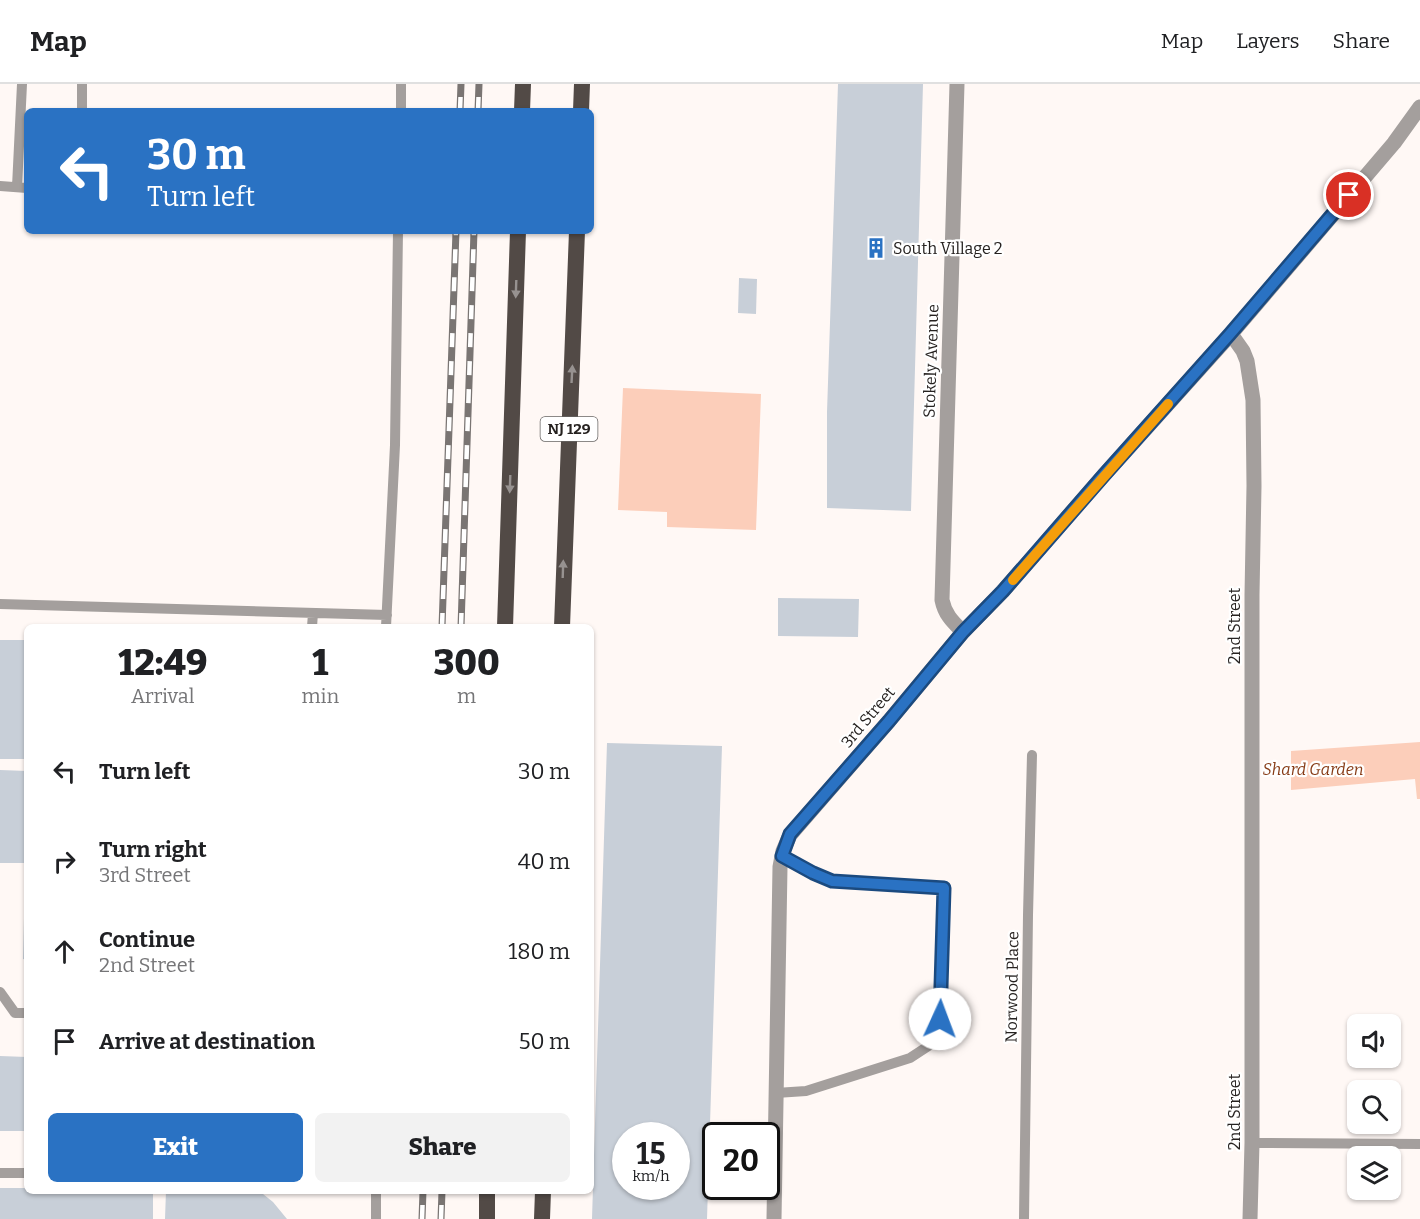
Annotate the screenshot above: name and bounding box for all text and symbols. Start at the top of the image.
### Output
text: Map [30,25,87,58]
text: Map [1161,28,1203,54]
text: Layers [1236,28,1300,54]
text: Share [1333,28,1390,54]
text: 30 m [147,130,246,180]
icon: left [48,132,126,210]
pin [1323,169,1374,220]
icon: arrive [1332,178,1365,211]
text: Turn left [147,181,255,213]
building icon: South Village 2 [864,236,888,260]
place label: South Village 2 [893,239,1003,258]
one-way arrow [512,280,521,299]
street label: Stokely Avenue [920,304,942,418]
one-way arrow [567,364,576,383]
road number: NJ 129 [540,417,598,441]
one-way arrow [505,475,514,494]
one-way arrow [559,559,568,578]
street label: 2nd Street [1225,587,1244,664]
text: 12:49 [118,641,207,685]
text: 1 [312,641,328,685]
text: 300 [433,641,500,685]
street label: 3rd Street [837,683,899,751]
text: Arrival [131,684,194,708]
text: min [302,684,339,708]
text: m [457,684,476,708]
icon: left [48,755,81,788]
text: Turn left [99,758,191,785]
text: 30 m [518,758,570,785]
park label: Shard Garden [1263,760,1363,779]
text: Turn right [99,836,207,863]
icon: right [48,845,81,878]
text: 40 m [518,848,570,875]
text: 3rd Street [99,863,191,887]
text: Continue [99,926,195,953]
street label: Norwood Place [1002,931,1022,1043]
icon: ahead [48,935,81,968]
text: 180 m [508,938,570,965]
text: 2nd Street [99,953,195,977]
position arrow [908,987,972,1051]
map controls [1347,1014,1401,1200]
button: sound [1347,1014,1401,1068]
icon: arrive [48,1025,81,1058]
text: Arrive at destination [99,1028,315,1055]
text: 50 m [519,1028,570,1055]
street label: 2nd Street [1225,1073,1244,1150]
button: search [1347,1080,1401,1134]
button: Exit [48,1113,303,1182]
button: Share [315,1113,570,1182]
speed limit sign: 20 [702,1122,780,1200]
text: 15 [636,1136,666,1172]
button: layers [1347,1146,1401,1200]
text: km/h [632,1167,670,1185]

